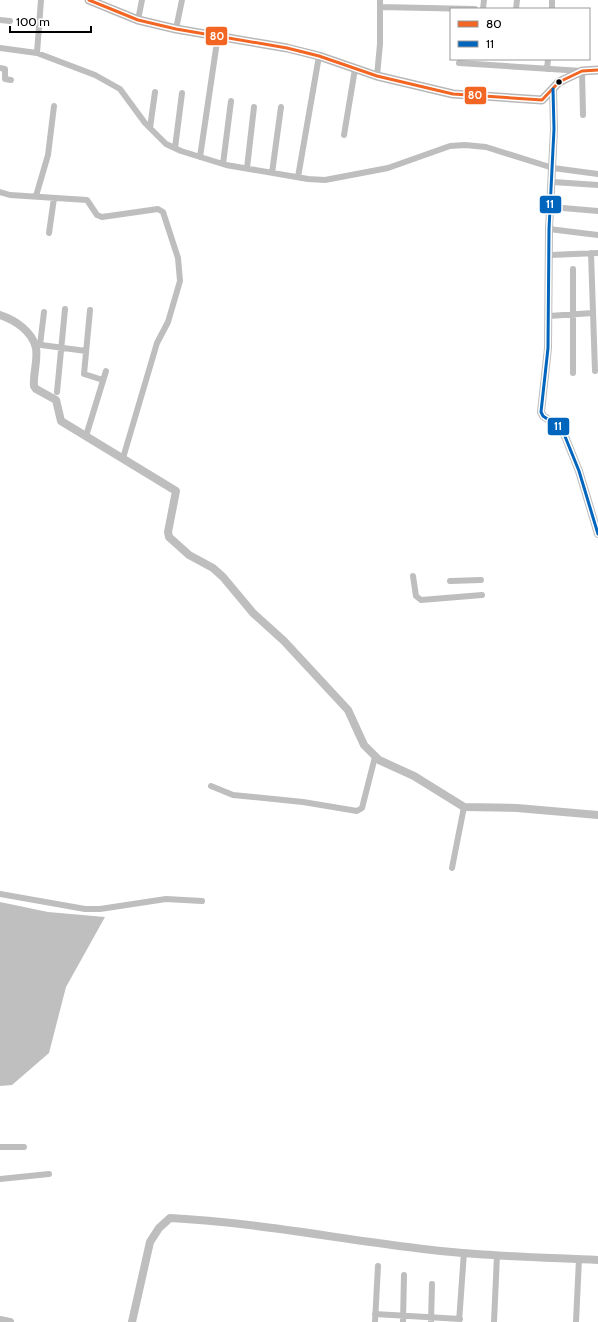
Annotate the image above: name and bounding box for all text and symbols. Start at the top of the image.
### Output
scale bar [10,8,91,34]
legend [450,8,590,60]
text: 100 m [16,14,50,29]
text: 80 [486,16,502,31]
line badge: 80 [205,26,228,46]
text: 80 [210,29,224,43]
text: 11 [486,36,494,51]
unlabelled marker [554,77,564,87]
line badge: 80 [464,86,487,105]
text: 80 [468,88,482,102]
line badge: 11 [539,195,562,214]
text: 11 [546,197,554,211]
line badge: 11 [547,417,570,436]
text: 11 [554,419,562,433]

